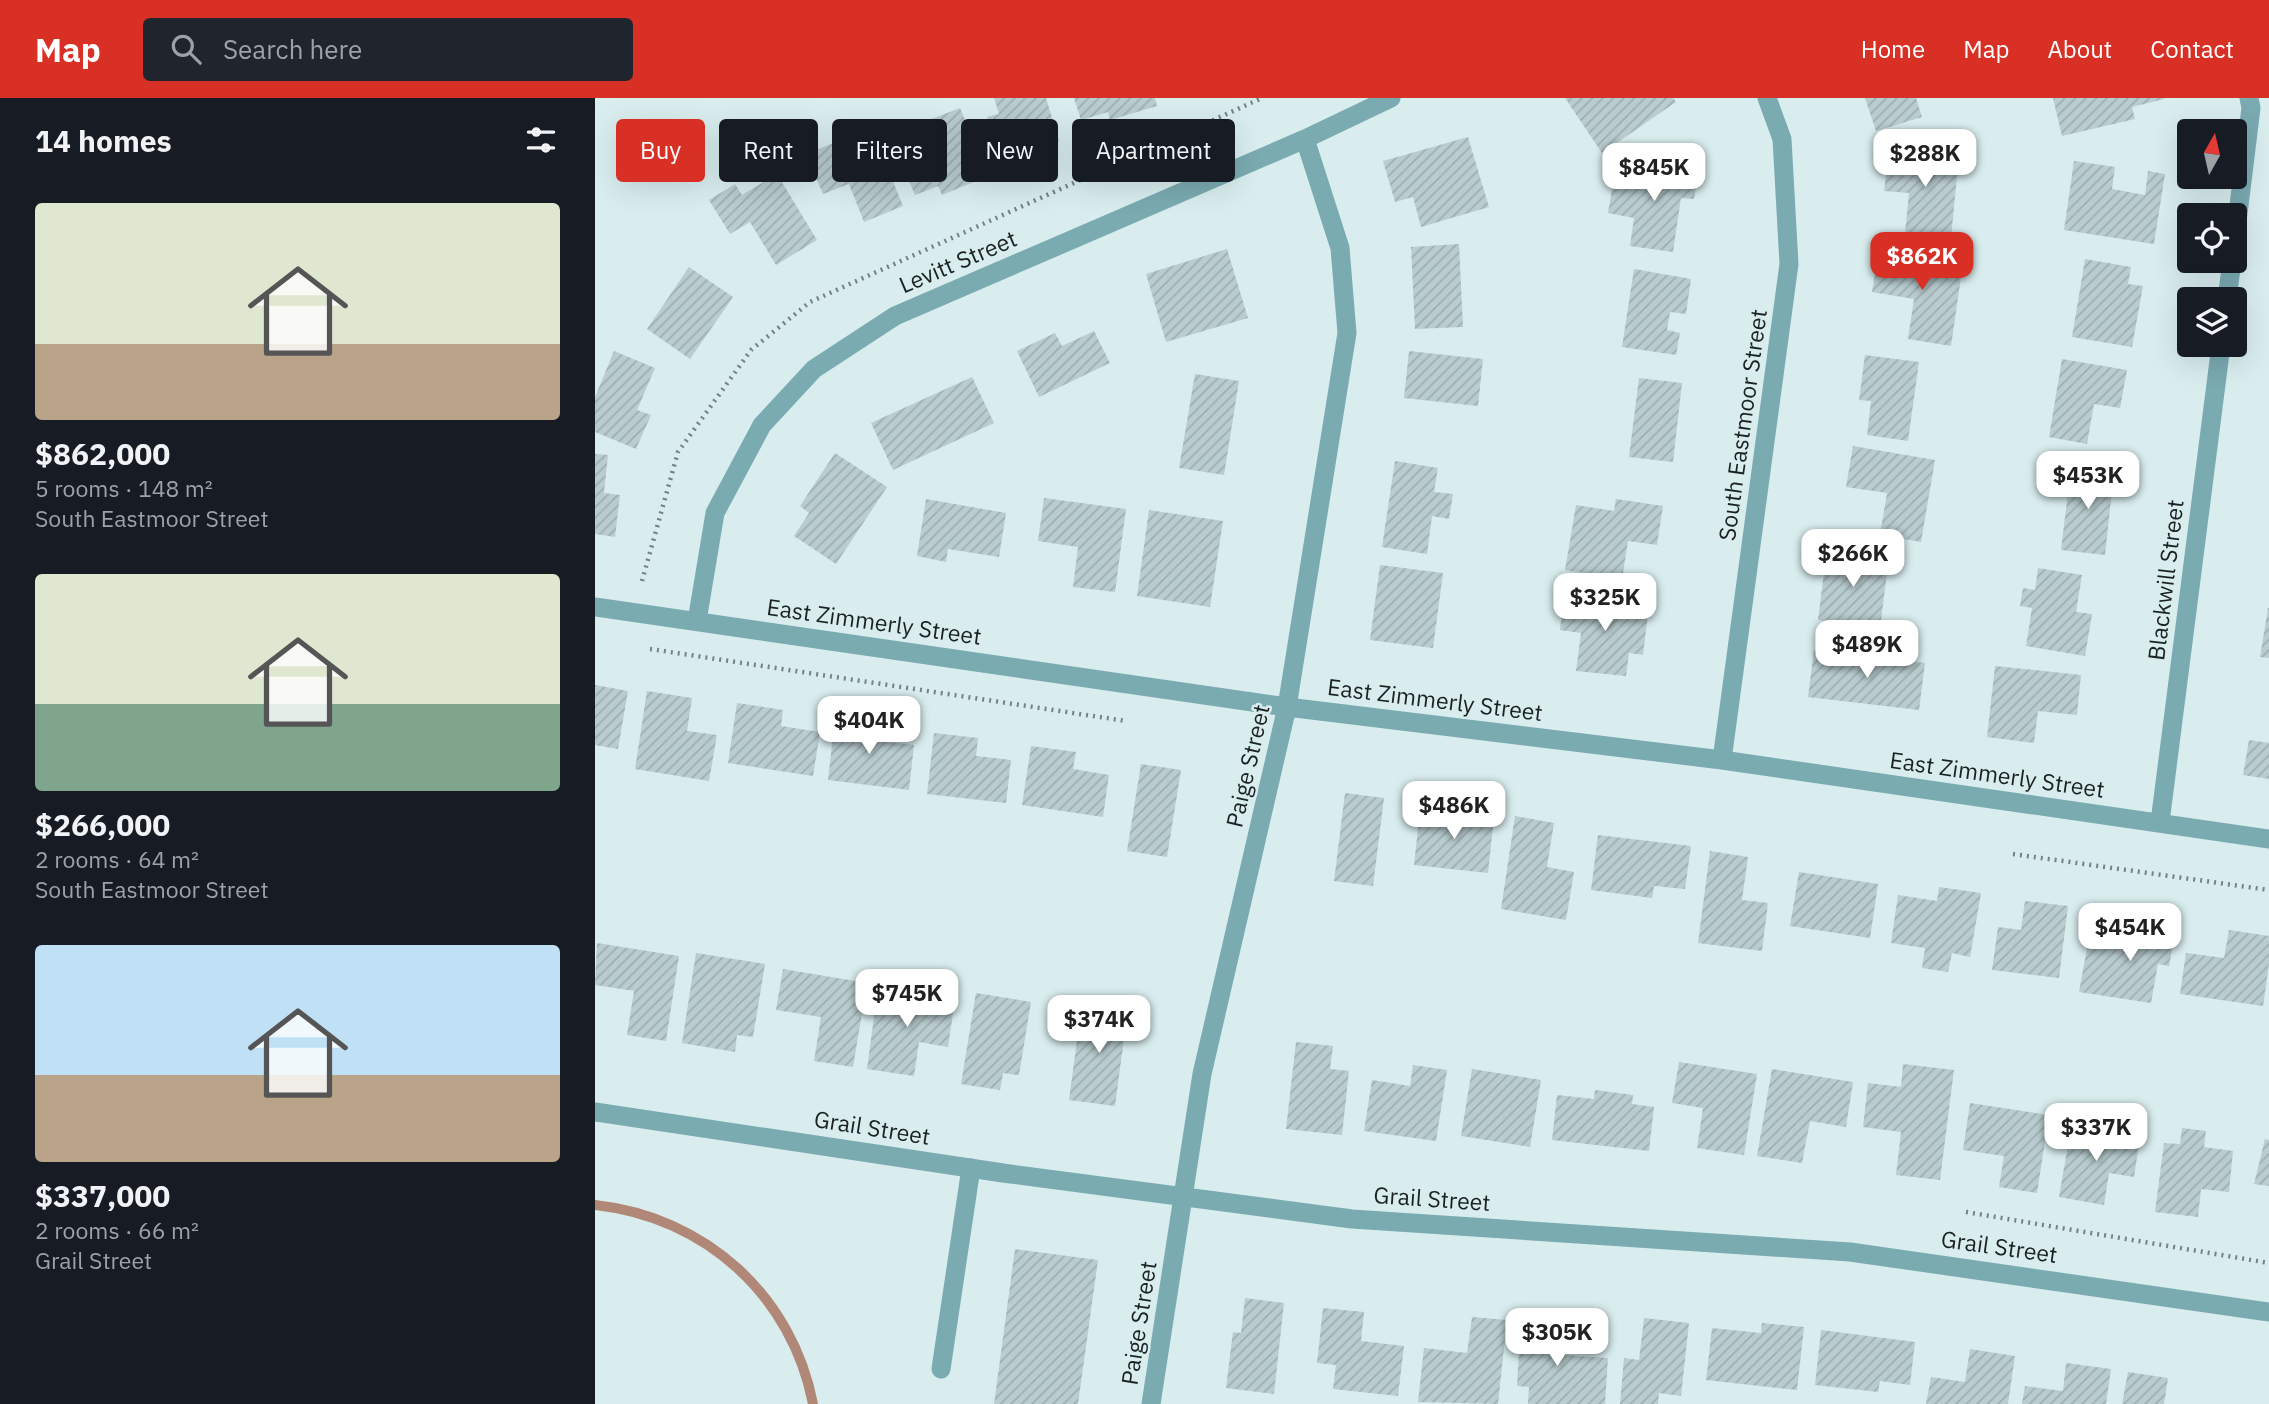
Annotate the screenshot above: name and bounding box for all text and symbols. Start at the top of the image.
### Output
search box [143,18,633,81]
text: Map [35,28,101,71]
icon: search [167,30,205,68]
text: Search here [223,32,362,66]
text: Home [1861,33,1925,65]
text: Map [1963,33,2009,65]
text: About [2047,33,2112,65]
text: Contact [2150,33,2234,65]
chip: Buy [616,119,705,182]
chip: Rent [719,119,818,182]
chip: Filters [832,119,947,182]
chip: New [961,119,1058,182]
chip: Apartment [1072,119,1235,182]
north arrow [2177,119,2247,189]
map controls [2177,119,2247,357]
text: 14 homes [35,121,172,160]
icon: filters [522,121,560,159]
pin: $288K [1876,130,1974,189]
text: $288K [1889,137,1961,167]
pin: $845K [1605,144,1703,203]
text: $845K [1618,151,1690,181]
button: locate [2177,203,2247,273]
street label: Levitt Street [894,223,1021,299]
pin: $862K [1873,232,1971,292]
text: $862K [1886,240,1958,270]
icon: home [235,248,361,374]
button: layers [2177,287,2247,357]
street label: South Eastmoor Street [1711,307,1773,543]
text: $862,000 [35,434,170,473]
pin: $453K [2039,452,2137,511]
text: $453K [2052,459,2124,489]
text: 5 rooms · 148 m² [35,473,213,503]
street label: Blackwill Street [2140,498,2190,662]
text: South Eastmoor Street [35,503,268,533]
pin: $266K [1804,530,1902,589]
text: $266K [1817,537,1889,567]
pin: $325K [1556,574,1654,633]
text: $325K [1569,581,1641,611]
street label: East Zimmerly Street [765,591,983,651]
icon: home [235,619,361,745]
pin: $489K [1818,620,1916,680]
text: $489K [1831,628,1903,658]
street label: East Zimmerly Street [1326,671,1544,727]
pin: $404K [820,696,918,756]
street label: Paige Street [1218,702,1276,830]
text: $404K [833,704,905,734]
street label: East Zimmerly Street [1888,744,2106,804]
pin: $486K [1405,782,1503,841]
text: $486K [1418,789,1490,819]
text: $266,000 [35,805,170,844]
text: 2 rooms · 64 m² [35,844,199,874]
text: South Eastmoor Street [35,874,268,904]
pin: $454K [2081,904,2179,963]
text: $454K [2094,911,2166,941]
pin: $745K [858,970,956,1029]
text: $745K [871,977,943,1007]
icon: home [235,990,361,1116]
pin: $374K [1050,996,1148,1055]
text: $374K [1063,1003,1135,1033]
street label: Grail Street [812,1103,932,1151]
pin: $337K [2047,1104,2145,1163]
text: $337K [2060,1111,2132,1141]
text: $337,000 [35,1176,170,1215]
street label: Grail Street [1373,1179,1492,1217]
text: 2 rooms · 66 m² [35,1215,199,1245]
street label: Grail Street [1939,1223,2059,1269]
text: Grail Street [35,1245,152,1275]
street label: Paige Street [1113,1259,1163,1387]
pin: $305K [1508,1308,1606,1368]
text: $305K [1521,1316,1593,1346]

